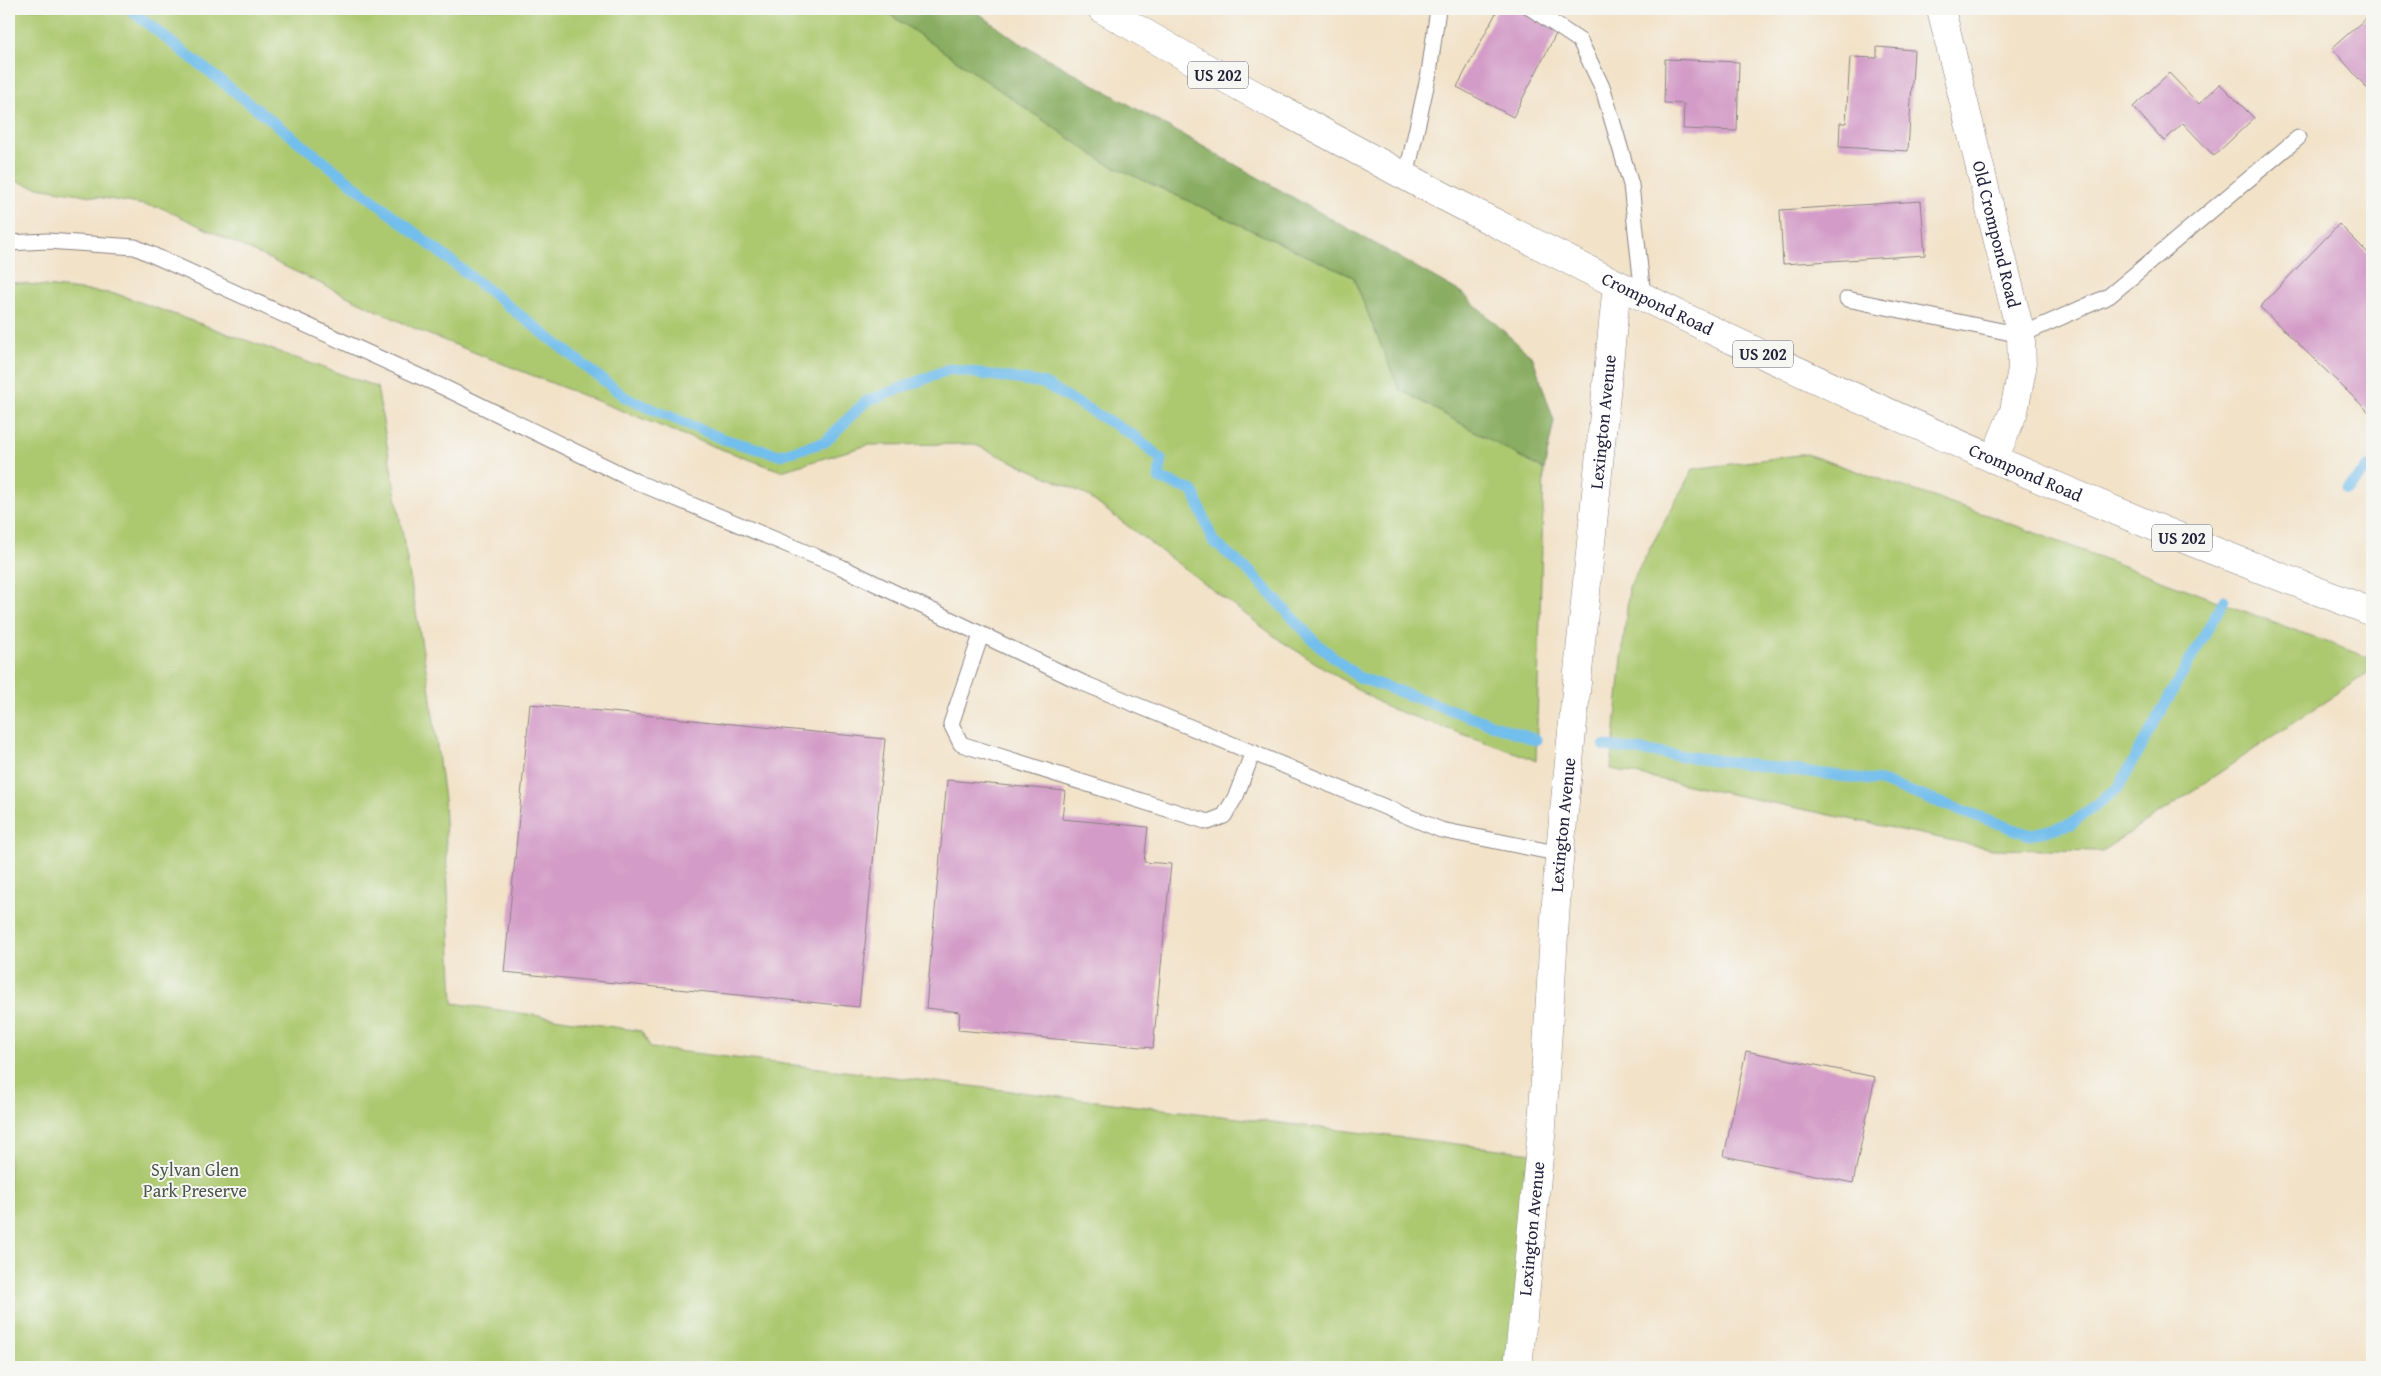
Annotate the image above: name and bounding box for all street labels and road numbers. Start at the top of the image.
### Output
road number: US 202 [1188,62,1248,88]
street label: Old Crompond Road [1966,158,2028,311]
street label: Crompond Road [1597,265,1718,342]
road number: US 202 [1733,340,1793,368]
street label: Lexington Avenue [1582,353,1623,491]
street label: Crompond Road [1965,436,2087,509]
road number: US 202 [2152,524,2212,552]
street label: Lexington Avenue [1543,756,1582,893]
street label: Lexington Avenue [1511,1160,1551,1297]

